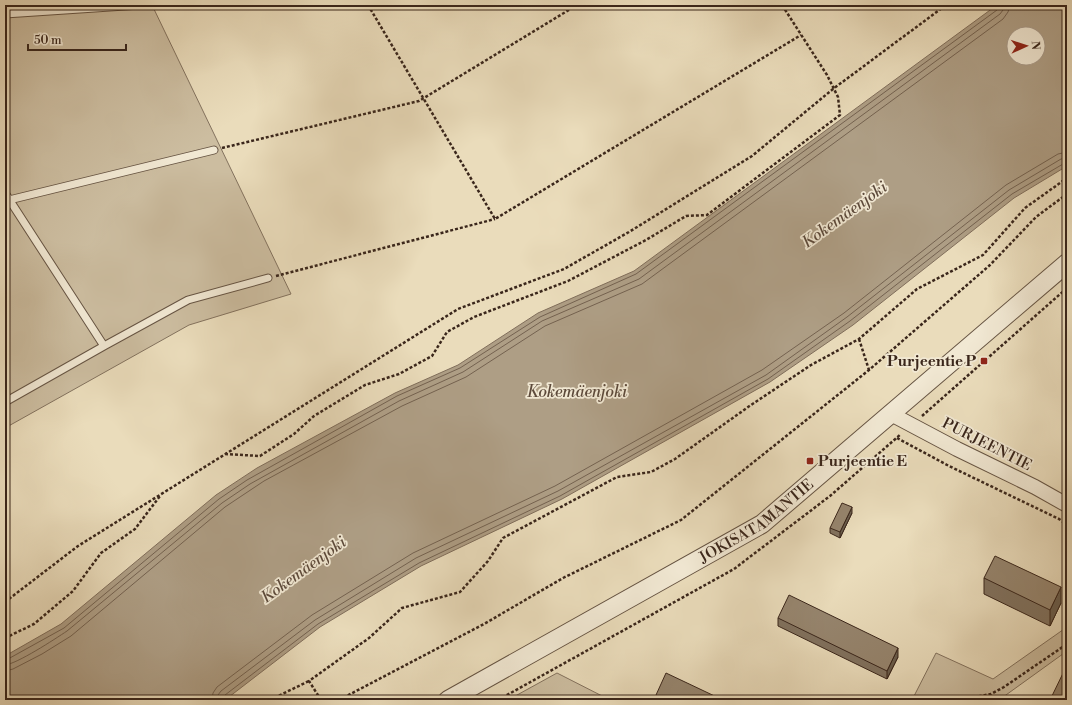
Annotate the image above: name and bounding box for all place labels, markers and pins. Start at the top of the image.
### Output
place label: Purjeentie P [887,352,976,371]
marker: Purjeentie P [979,356,989,366]
place label: Purjeentie E [818,452,907,471]
marker: Purjeentie E [805,456,815,466]

